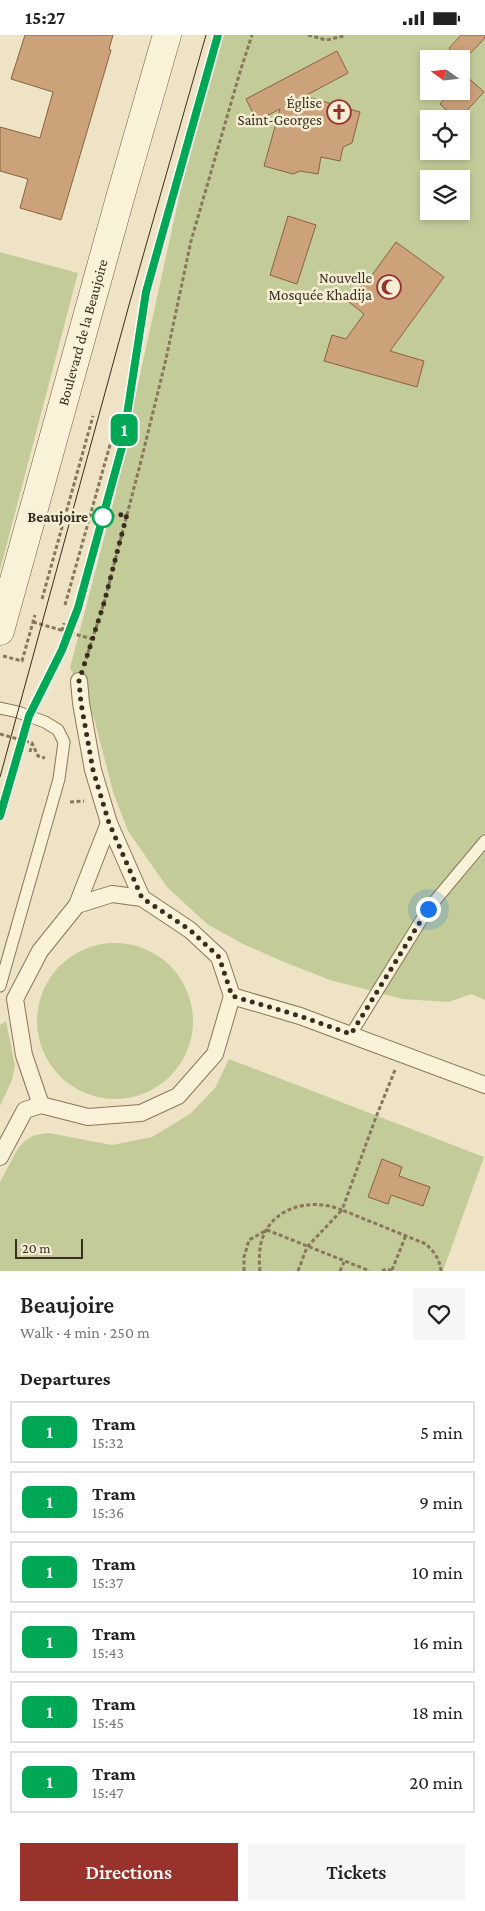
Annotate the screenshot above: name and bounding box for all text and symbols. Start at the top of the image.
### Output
text: 15:27 [25,7,65,28]
north arrow [420,50,470,100]
map controls [420,50,470,220]
place label: Église Saint-Georges [237,95,322,129]
church icon: Église Saint-Georges [326,99,352,125]
button: locate [420,110,470,160]
button: layers [420,170,470,220]
street label: Boulevard de la Beaujoire [55,257,111,407]
place label: Nouvelle Mosquée Khadija [269,270,372,304]
mosque icon: Nouvelle Mosquée Khadija [376,274,402,300]
line badge: 1 [108,414,140,446]
text: 1 [121,420,127,440]
marker: Beaujoire [92,506,114,528]
place label: Beaujoire [27,509,88,526]
your location [416,897,441,922]
scale bar [15,1236,82,1259]
text: 20 m [22,1240,50,1256]
button: heart [413,1288,465,1340]
text: Beaujoire [20,1291,114,1318]
text: Walk · 4 min · 250 m [20,1324,150,1341]
text: Departures [20,1368,111,1389]
text: Tram [92,1413,136,1434]
text: 1 [46,1422,53,1442]
text: 5 min [420,1422,463,1443]
text: 15:32 [92,1434,124,1451]
text: Tram [92,1483,136,1504]
text: 1 [46,1492,53,1512]
text: 9 min [419,1492,463,1513]
text: 15:36 [92,1504,124,1521]
text: Tram [92,1553,136,1574]
text: 1 [46,1562,53,1582]
text: 10 min [412,1562,463,1583]
text: 15:37 [92,1574,123,1591]
text: Tram [92,1623,136,1644]
text: 1 [46,1632,53,1652]
text: 16 min [413,1632,463,1653]
text: 15:43 [92,1644,124,1661]
text: Tram [92,1693,136,1714]
text: 1 [46,1702,53,1722]
text: 18 min [412,1702,463,1723]
text: 15:45 [92,1714,124,1731]
text: Tram [92,1763,136,1784]
text: 1 [46,1772,53,1792]
text: 20 min [409,1772,463,1793]
text: 15:47 [92,1784,124,1801]
button: Directions [20,1843,238,1901]
button: Tickets [248,1843,465,1901]

